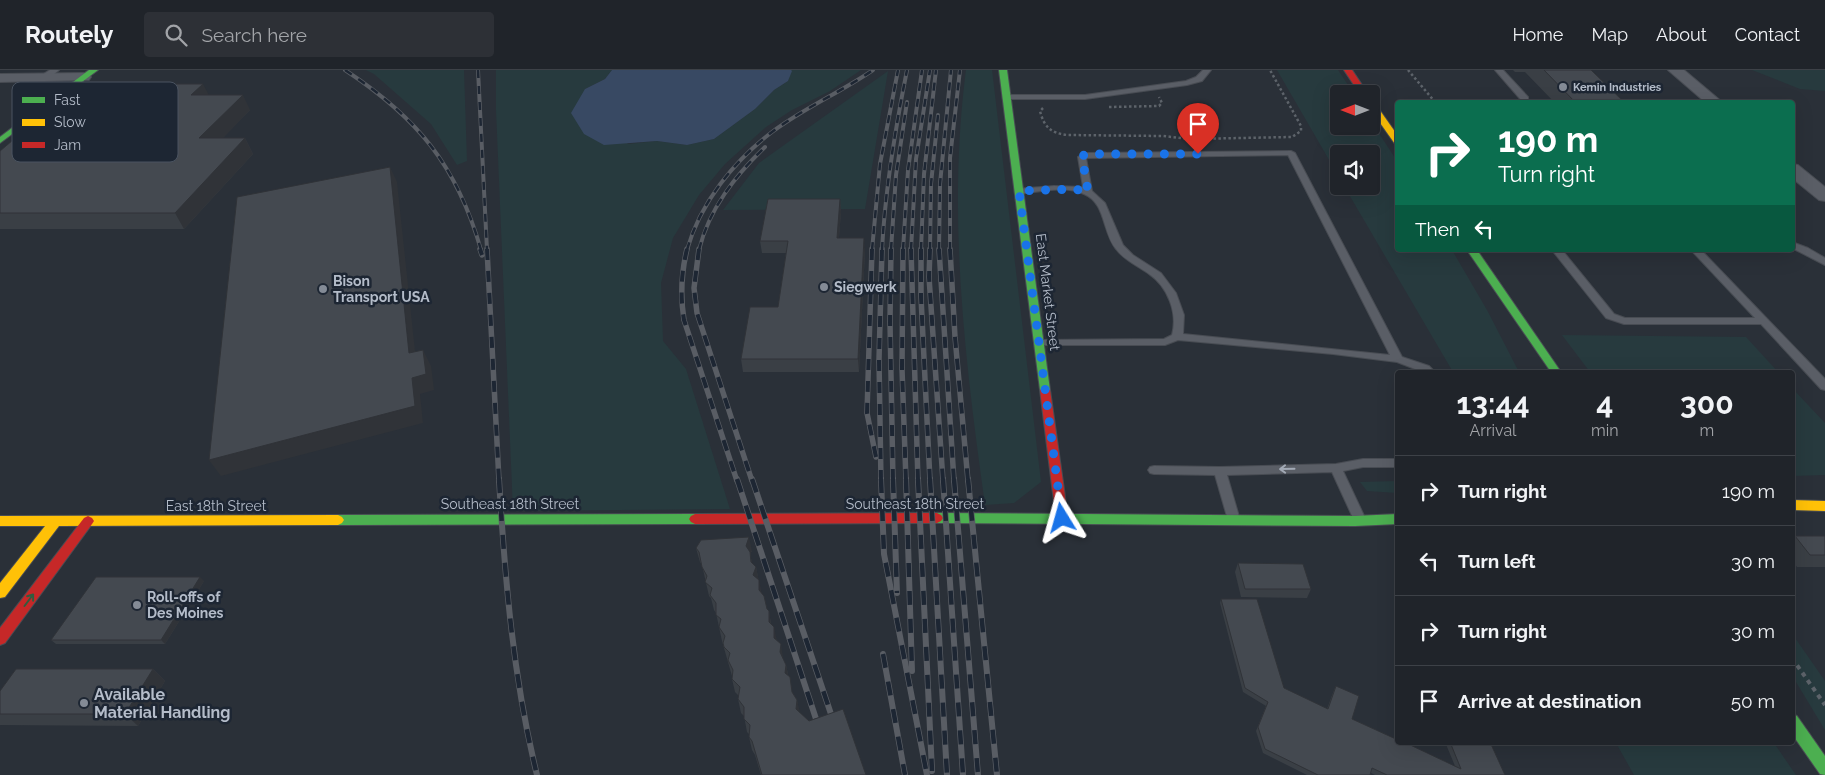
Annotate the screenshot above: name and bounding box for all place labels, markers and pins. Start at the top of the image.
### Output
marker: Kemin Industries [1557,81,1569,93]
place label: Kemin Industries [1573,81,1662,94]
pin [1177,103,1219,154]
place label: Bison Transport USA [333,273,430,305]
place label: Siegwerk [834,279,897,295]
marker: Siegwerk [818,281,830,293]
marker: Bison Transport USA [317,283,329,295]
place label: Roll-offs of Des Moines [147,589,224,621]
marker: Roll-offs of Des Moines [131,599,143,611]
place label: Available Material Handling [94,685,230,722]
marker: Available Material Handling [78,697,90,709]

